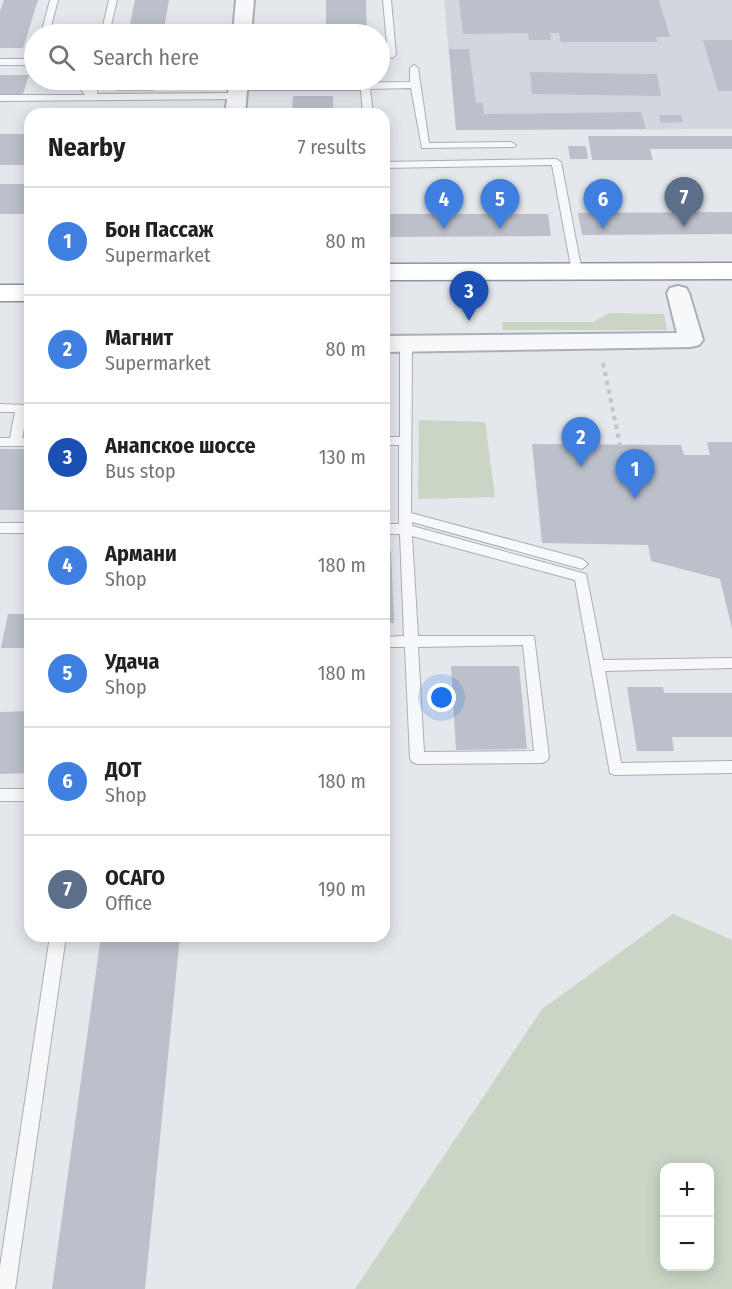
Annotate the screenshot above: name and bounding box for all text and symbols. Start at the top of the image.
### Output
search box [24,24,390,90]
icon: search [45,41,78,74]
text: Search here [93,44,199,71]
text: Nearby [48,132,125,163]
text: 7 results [298,135,366,159]
pin: 7 [664,178,704,227]
pin: 4 [424,180,464,229]
pin: 5 [480,180,520,229]
pin: 6 [584,180,622,229]
text: Бон Пассаж [105,216,214,243]
text: 1 [63,229,72,253]
text: 80 m [326,229,366,253]
text: Supermarket [105,243,211,267]
pin: 3 [450,272,488,321]
text: Магнит [105,324,173,351]
text: 2 [63,337,72,361]
text: 80 m [326,337,366,361]
text: Supermarket [105,351,211,375]
pin: 2 [562,418,600,467]
text: Анапское шоссе [105,432,256,459]
text: 3 [63,445,72,469]
text: 130 m [319,445,366,469]
pin: 1 [616,450,654,499]
text: Bus stop [105,459,176,483]
text: Армани [105,540,177,567]
text: 4 [62,553,73,577]
text: 180 m [318,553,366,577]
text: Shop [105,567,147,591]
text: Удача [105,648,159,675]
text: 5 [63,661,72,685]
text: 180 m [318,661,366,685]
text: Shop [105,675,147,699]
your location [427,683,456,712]
text: ДОТ [105,756,142,783]
text: 6 [62,769,73,793]
text: 180 m [318,769,366,793]
text: Shop [105,783,147,807]
text: ОСАГО [105,864,165,891]
text: 7 [63,877,72,901]
text: 190 m [318,877,366,901]
text: Office [105,891,152,915]
map controls [660,1163,714,1271]
button: + [660,1163,714,1217]
button: − [660,1217,714,1271]

